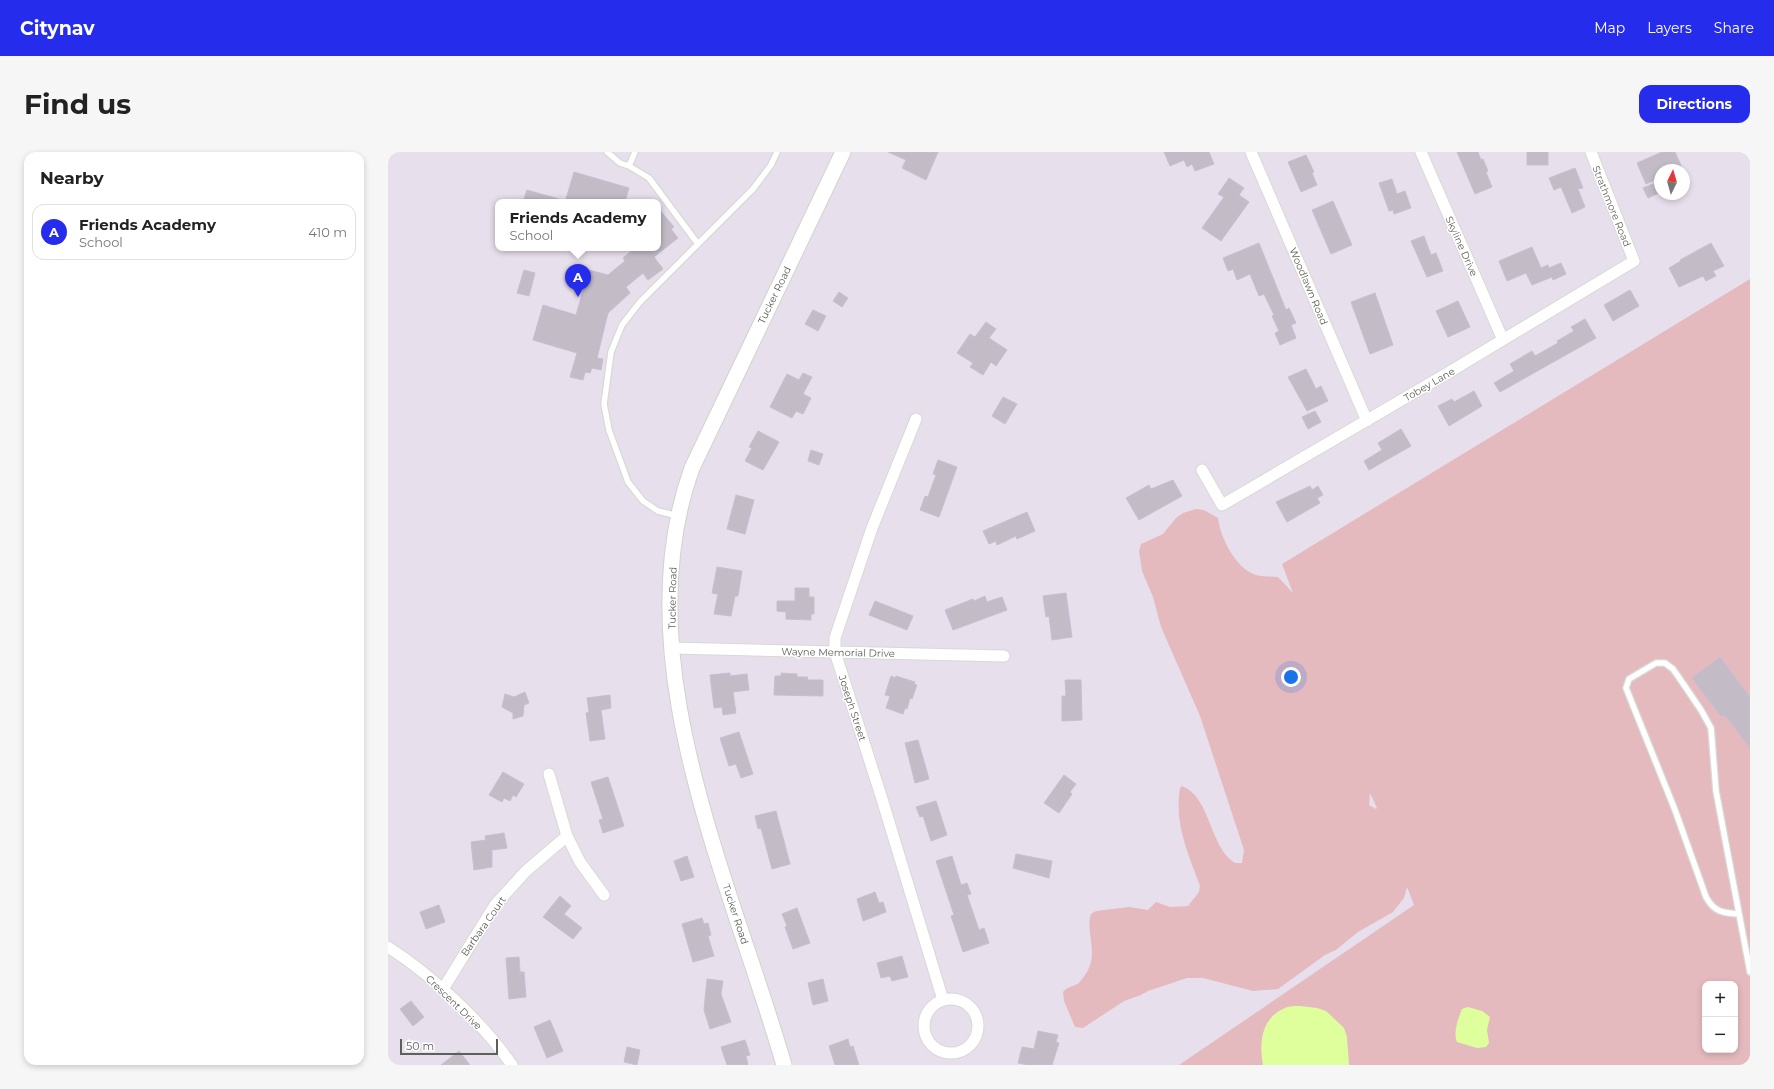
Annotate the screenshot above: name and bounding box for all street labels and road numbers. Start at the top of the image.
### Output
street label: Strathmore Road [1589,164,1634,249]
street label: Skyline Drive [1443,214,1481,278]
street label: Woodlawn Road [1286,246,1331,327]
street label: Tucker Road [755,264,794,326]
street label: Tobey Lane [1401,365,1457,404]
street label: Tucker Road [665,567,680,629]
street label: Wayne Memorial Drive [781,645,895,660]
street label: Joseph Street [835,673,869,743]
street label: Tucker Road [720,882,751,946]
street label: Barbara Court [458,894,509,959]
street label: Crescent Drive [423,972,484,1032]

